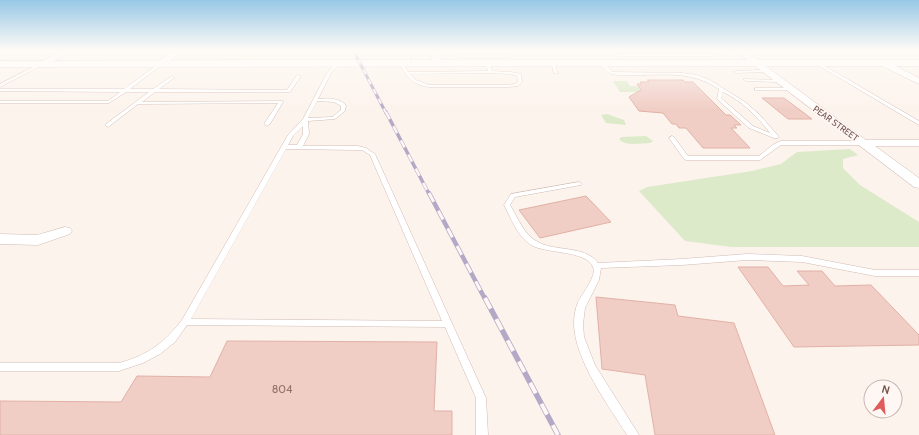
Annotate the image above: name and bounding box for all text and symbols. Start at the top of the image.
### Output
street label: PEAR STREET [811,103,861,143]
north arrow [863,379,903,419]
house number: 804 [272,382,293,396]
text: N [880,382,891,397]

